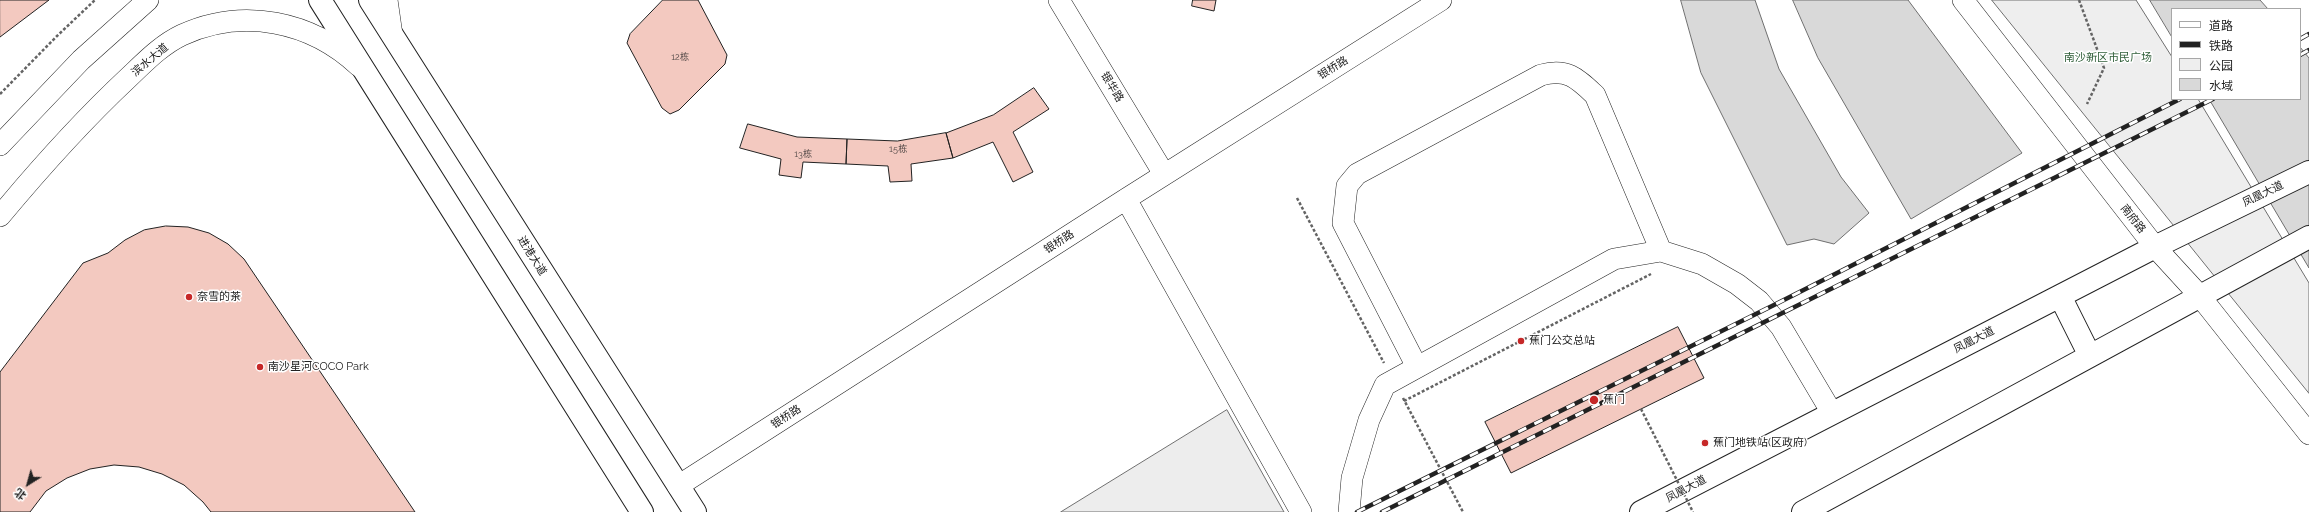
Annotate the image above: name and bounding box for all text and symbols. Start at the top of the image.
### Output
legend [2171,8,2301,100]
text: 道路 [2209,19,2233,33]
text: 铁路 [2209,39,2233,53]
street label: 滨水大道 [129,41,171,79]
park label: 南沙新区市民广场 [2064,51,2152,65]
house number: 12栋 [671,52,689,62]
street label: 银桥路 [1316,54,1350,82]
text: 公园 [2209,59,2233,73]
street label: 银华路 [1098,69,1126,105]
text: 水域 [2209,79,2233,93]
house number: 15栋 [889,144,907,154]
house number: 13栋 [794,149,812,159]
street label: 凤凰大道 [2240,178,2286,210]
street label: 南府路 [2118,202,2148,236]
street label: 银桥路 [1042,227,1076,257]
street label: 进港大道 [515,234,549,278]
place label: 奈雪的茶 [197,290,241,304]
marker: 奈雪的茶 [184,292,194,302]
street label: 凤凰大道 [1951,324,1997,356]
place label: 蕉门公交总站 [1529,334,1595,348]
marker: 蕉门公交总站 [1516,336,1526,346]
place label: 南沙星河COCO Park [268,360,369,374]
marker: 南沙星河COCO Park [255,362,265,372]
place label: 蕉门 [1603,393,1625,407]
marker: 蕉门 [1588,394,1600,406]
street label: 银桥路 [769,402,803,432]
place label: 蕉门地铁站(区政府) [1713,436,1807,450]
marker: 蕉门地铁站(区政府) [1700,438,1710,448]
north arrow [8,464,48,504]
street label: 凤凰大道 [1663,473,1709,505]
text: 北 [12,485,29,502]

